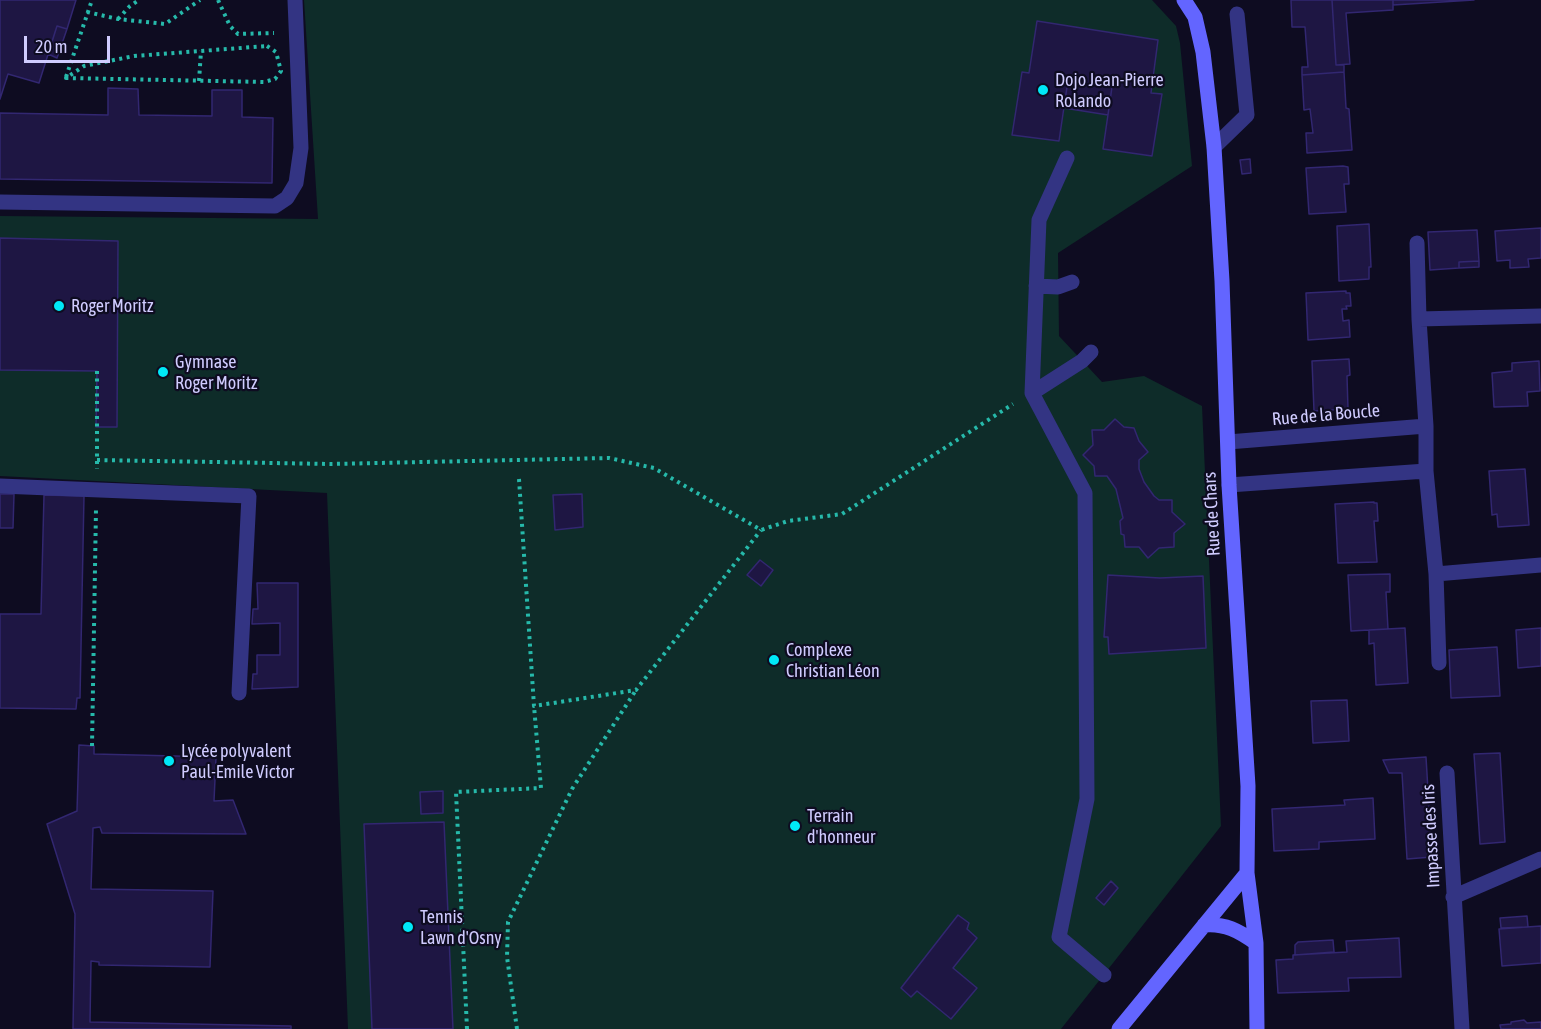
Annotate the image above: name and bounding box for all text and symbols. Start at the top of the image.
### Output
scale bar [27,24,112,62]
text: 20 m [35,36,67,57]
place label: Dojo Jean-Pierre Rolando [1055,69,1164,112]
marker: Dojo Jean-Pierre Rolando [1036,83,1050,97]
place label: Roger Moritz [71,295,153,317]
marker: Roger Moritz [52,299,66,313]
place label: Gymnase Roger Moritz [175,351,257,394]
marker: Gymnase Roger Moritz [156,365,170,379]
street label: Rue de la Boucle [1271,400,1381,430]
street label: Rue de Chars [1199,471,1225,557]
place label: Complexe Christian Léon [786,639,880,682]
marker: Complexe Christian Léon [767,653,781,667]
place label: Lycée polyvalent Paul-Emile Victor [181,740,294,783]
marker: Lycée polyvalent Paul-Emile Victor [162,754,176,768]
street label: Impasse des Iris [1418,784,1444,888]
place label: Terrain d'honneur [807,805,875,848]
marker: Terrain d'honneur [788,819,802,833]
place label: Tennis Lawn d'Osny [420,906,502,948]
marker: Tennis Lawn d'Osny [401,920,415,934]

